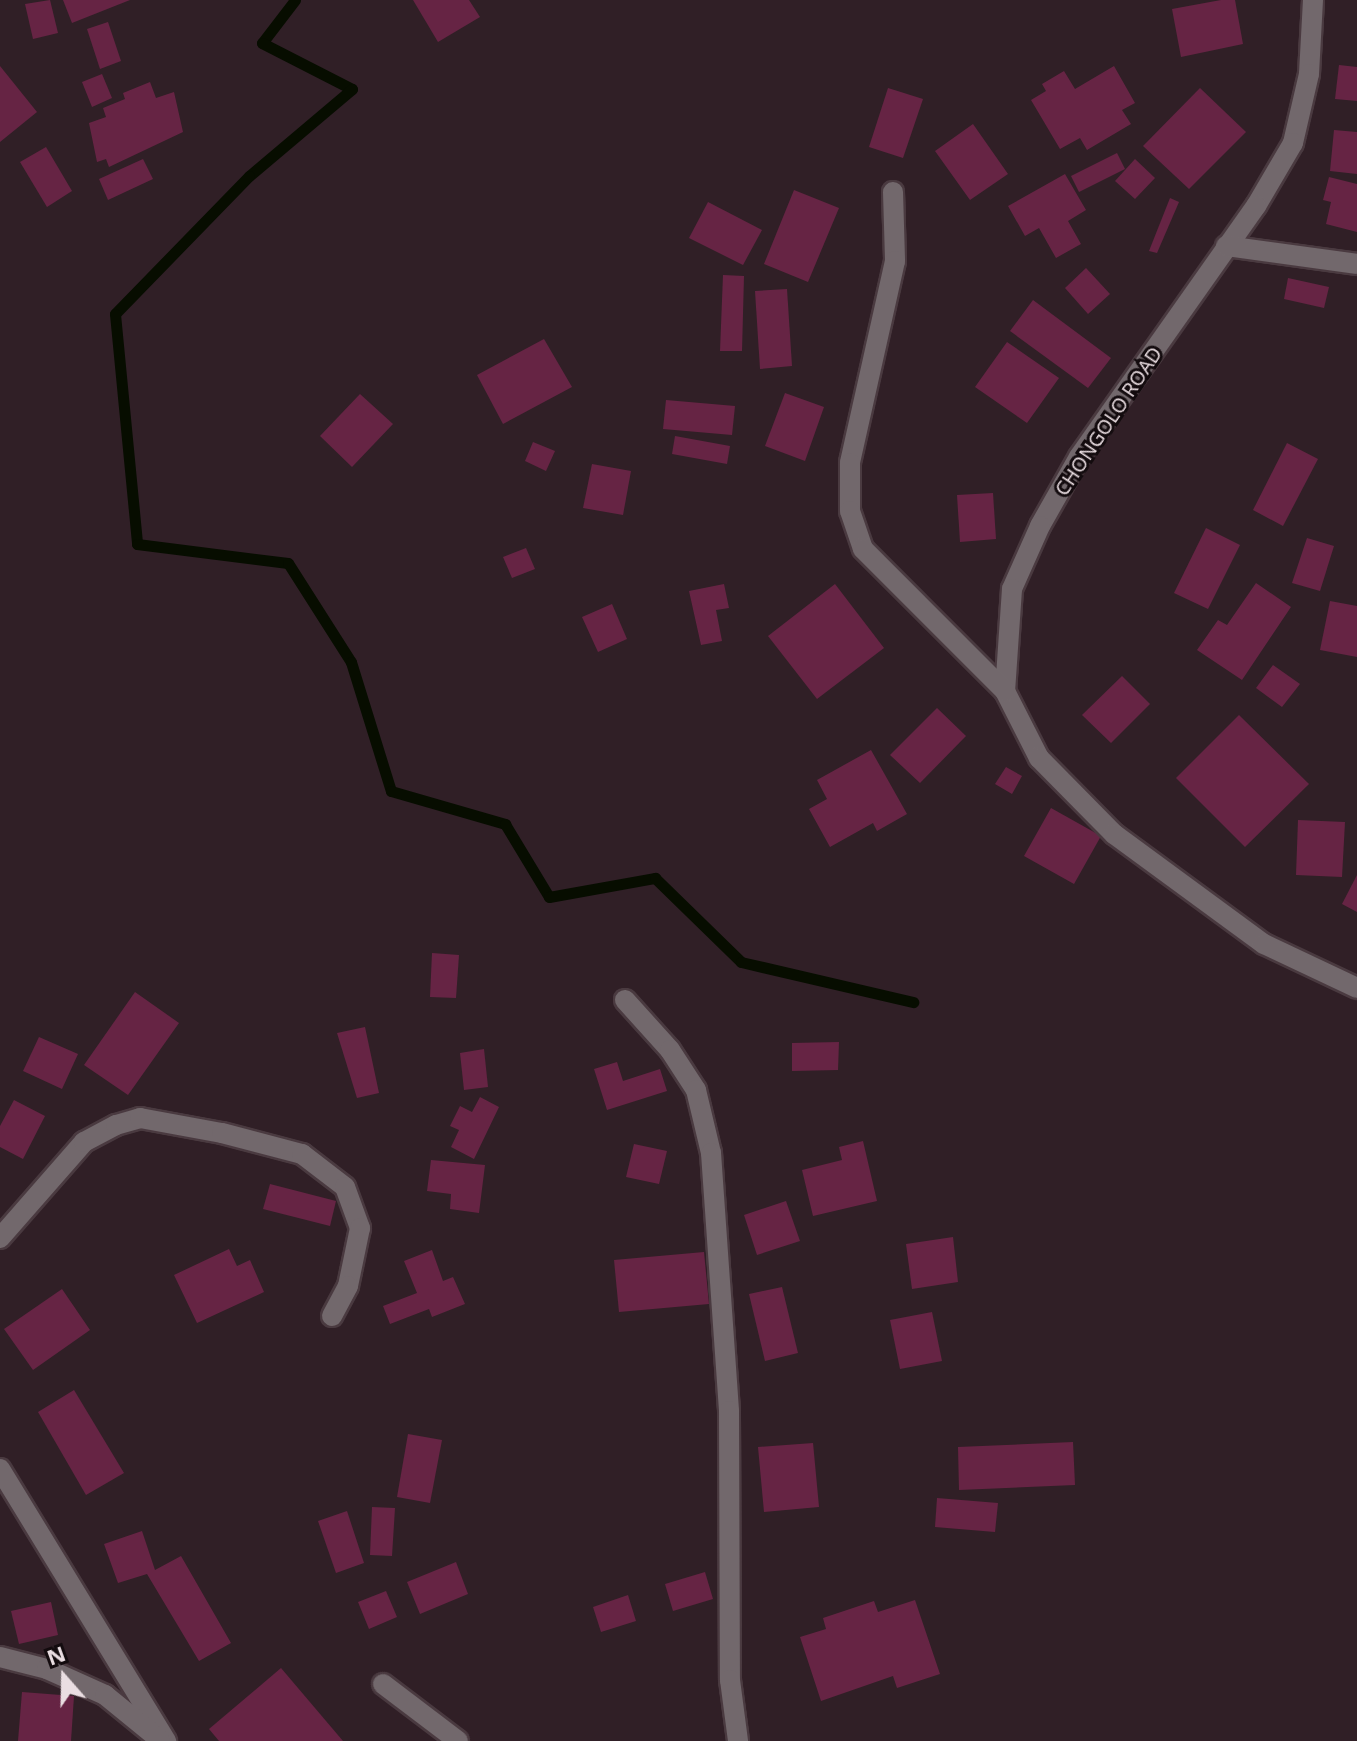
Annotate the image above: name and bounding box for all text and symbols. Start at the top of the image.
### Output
street label: CHONGOLO ROAD [1049,342,1167,500]
north arrow [24,1637,104,1717]
text: N [42,1637,69,1672]

